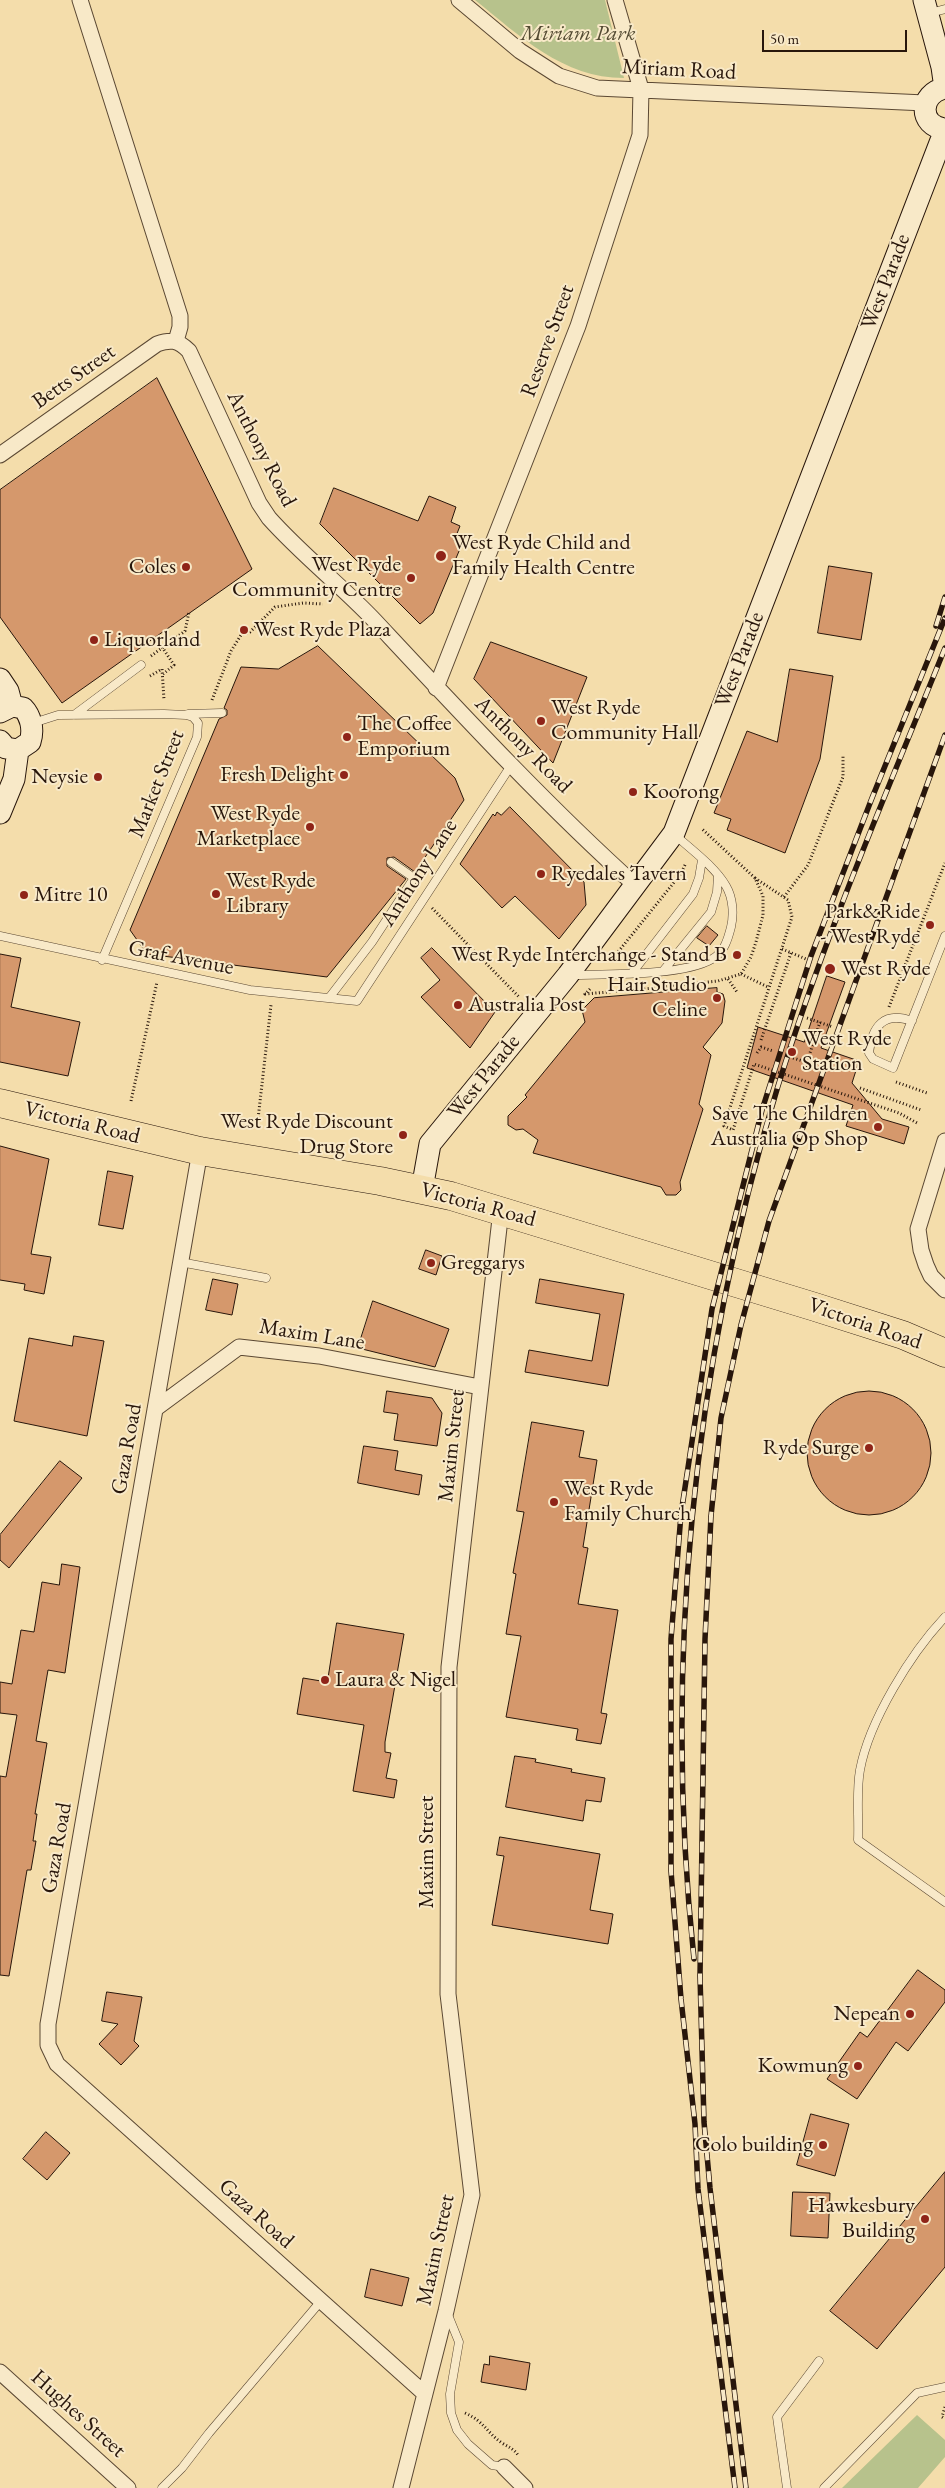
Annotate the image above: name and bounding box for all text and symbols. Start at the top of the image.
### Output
scale bar [765,20,910,52]
park label: Miriam Park [520,21,636,47]
text: 50 m [770,29,799,48]
street label: Miriam Road [621,54,737,86]
street label: West Parade [856,230,916,334]
street label: Reserve Street [515,281,581,401]
street label: Betts Street [27,339,121,415]
street label: Anthony Road [220,387,302,511]
place label: West Ryde Child and Family Health Centre [452,530,635,582]
marker: West Ryde Child and Family Health Centre [434,549,448,563]
place label: West Ryde Community Centre [232,552,401,604]
place label: Coles [129,554,176,580]
marker: Coles [180,561,192,573]
marker: West Ryde Community Centre [405,572,417,584]
street label: West Parade [710,608,770,712]
place label: West Ryde Plaza [254,617,391,643]
marker: West Ryde Plaza [238,624,250,636]
place label: Liquorland [104,627,200,653]
marker: Liquorland [88,634,100,646]
street label: Anthony Road [469,691,577,799]
place label: West Ryde Community Hall [551,695,698,746]
place label: The Coffee Emporium [357,711,452,762]
marker: West Ryde Community Hall [535,715,547,727]
street label: Market Street [123,726,191,842]
marker: The Coffee Emporium [341,731,353,743]
place label: Fresh Delight [220,762,334,788]
place label: Neysie [31,764,88,790]
marker: Fresh Delight [338,769,350,781]
marker: Neysie [92,771,104,783]
place label: Koorong [643,779,719,805]
marker: Koorong [627,786,639,798]
place label: West Ryde Marketplace [196,801,300,852]
street label: Anthony Lane [375,814,463,932]
marker: West Ryde Marketplace [304,821,316,833]
place label: Ryedales Tavern [551,861,687,887]
place label: West Ryde Library [226,868,315,919]
marker: Ryedales Tavern [535,868,547,880]
place label: Mitre 10 [34,882,108,908]
marker: West Ryde Library [210,888,222,900]
marker: Mitre 10 [18,889,30,901]
place label: Park&Ride - West Ryde [820,899,920,950]
marker: Park&Ride - West Ryde [924,919,936,931]
street label: Graf Avenue [126,935,236,981]
place label: West Ryde Interchange - Stand B [452,942,727,968]
marker: West Ryde Interchange - Stand B [731,949,743,961]
place label: West Ryde [841,956,930,982]
marker: West Ryde [823,962,837,976]
place label: Hair Studio Celine [607,972,707,1024]
place label: Australia Post [468,992,585,1018]
marker: Hair Studio Celine [711,992,723,1004]
marker: Australia Post [452,999,464,1011]
place label: West Ryde Station [802,1026,891,1078]
street label: West Parade [442,1030,526,1124]
marker: West Ryde Station [786,1046,798,1058]
street label: Victoria Road [21,1096,143,1150]
place label: Save The Children Australia Op Shop [711,1101,868,1152]
place label: West Ryde Discount Drug Store [221,1109,393,1160]
marker: Save The Children Australia Op Shop [872,1121,884,1133]
marker: West Ryde Discount Drug Store [397,1129,409,1141]
street label: Victoria Road [417,1177,539,1233]
place label: Greggarys [441,1250,525,1276]
marker: Greggarys [425,1257,437,1269]
street label: Victoria Road [805,1292,925,1356]
street label: Maxim Lane [257,1314,367,1356]
street label: Maxim Street [433,1388,471,1504]
street label: Gaza Road [106,1401,148,1497]
place label: Ryde Surge [763,1435,859,1461]
marker: Ryde Surge [863,1442,875,1454]
place label: West Ryde Family Church [564,1476,691,1528]
marker: West Ryde Family Church [548,1496,560,1508]
place label: Laura & Nigel [335,1667,456,1693]
marker: Laura & Nigel [319,1674,331,1686]
street label: Maxim Street [414,1796,440,1908]
street label: Gaza Road [36,1800,78,1896]
place label: Nepean [834,2001,900,2027]
marker: Nepean [904,2008,916,2020]
place label: Kowmung [757,2053,848,2079]
marker: Kowmung [852,2060,864,2072]
place label: Colo building [695,2132,813,2158]
marker: Colo building [817,2139,829,2151]
street label: Gaza Road [213,2173,299,2255]
street label: Maxim Street [411,2192,461,2308]
place label: Hawkesbury Building [808,2193,915,2244]
marker: Hawkesbury Building [919,2213,931,2225]
street label: Hughes Street [25,2364,131,2464]

